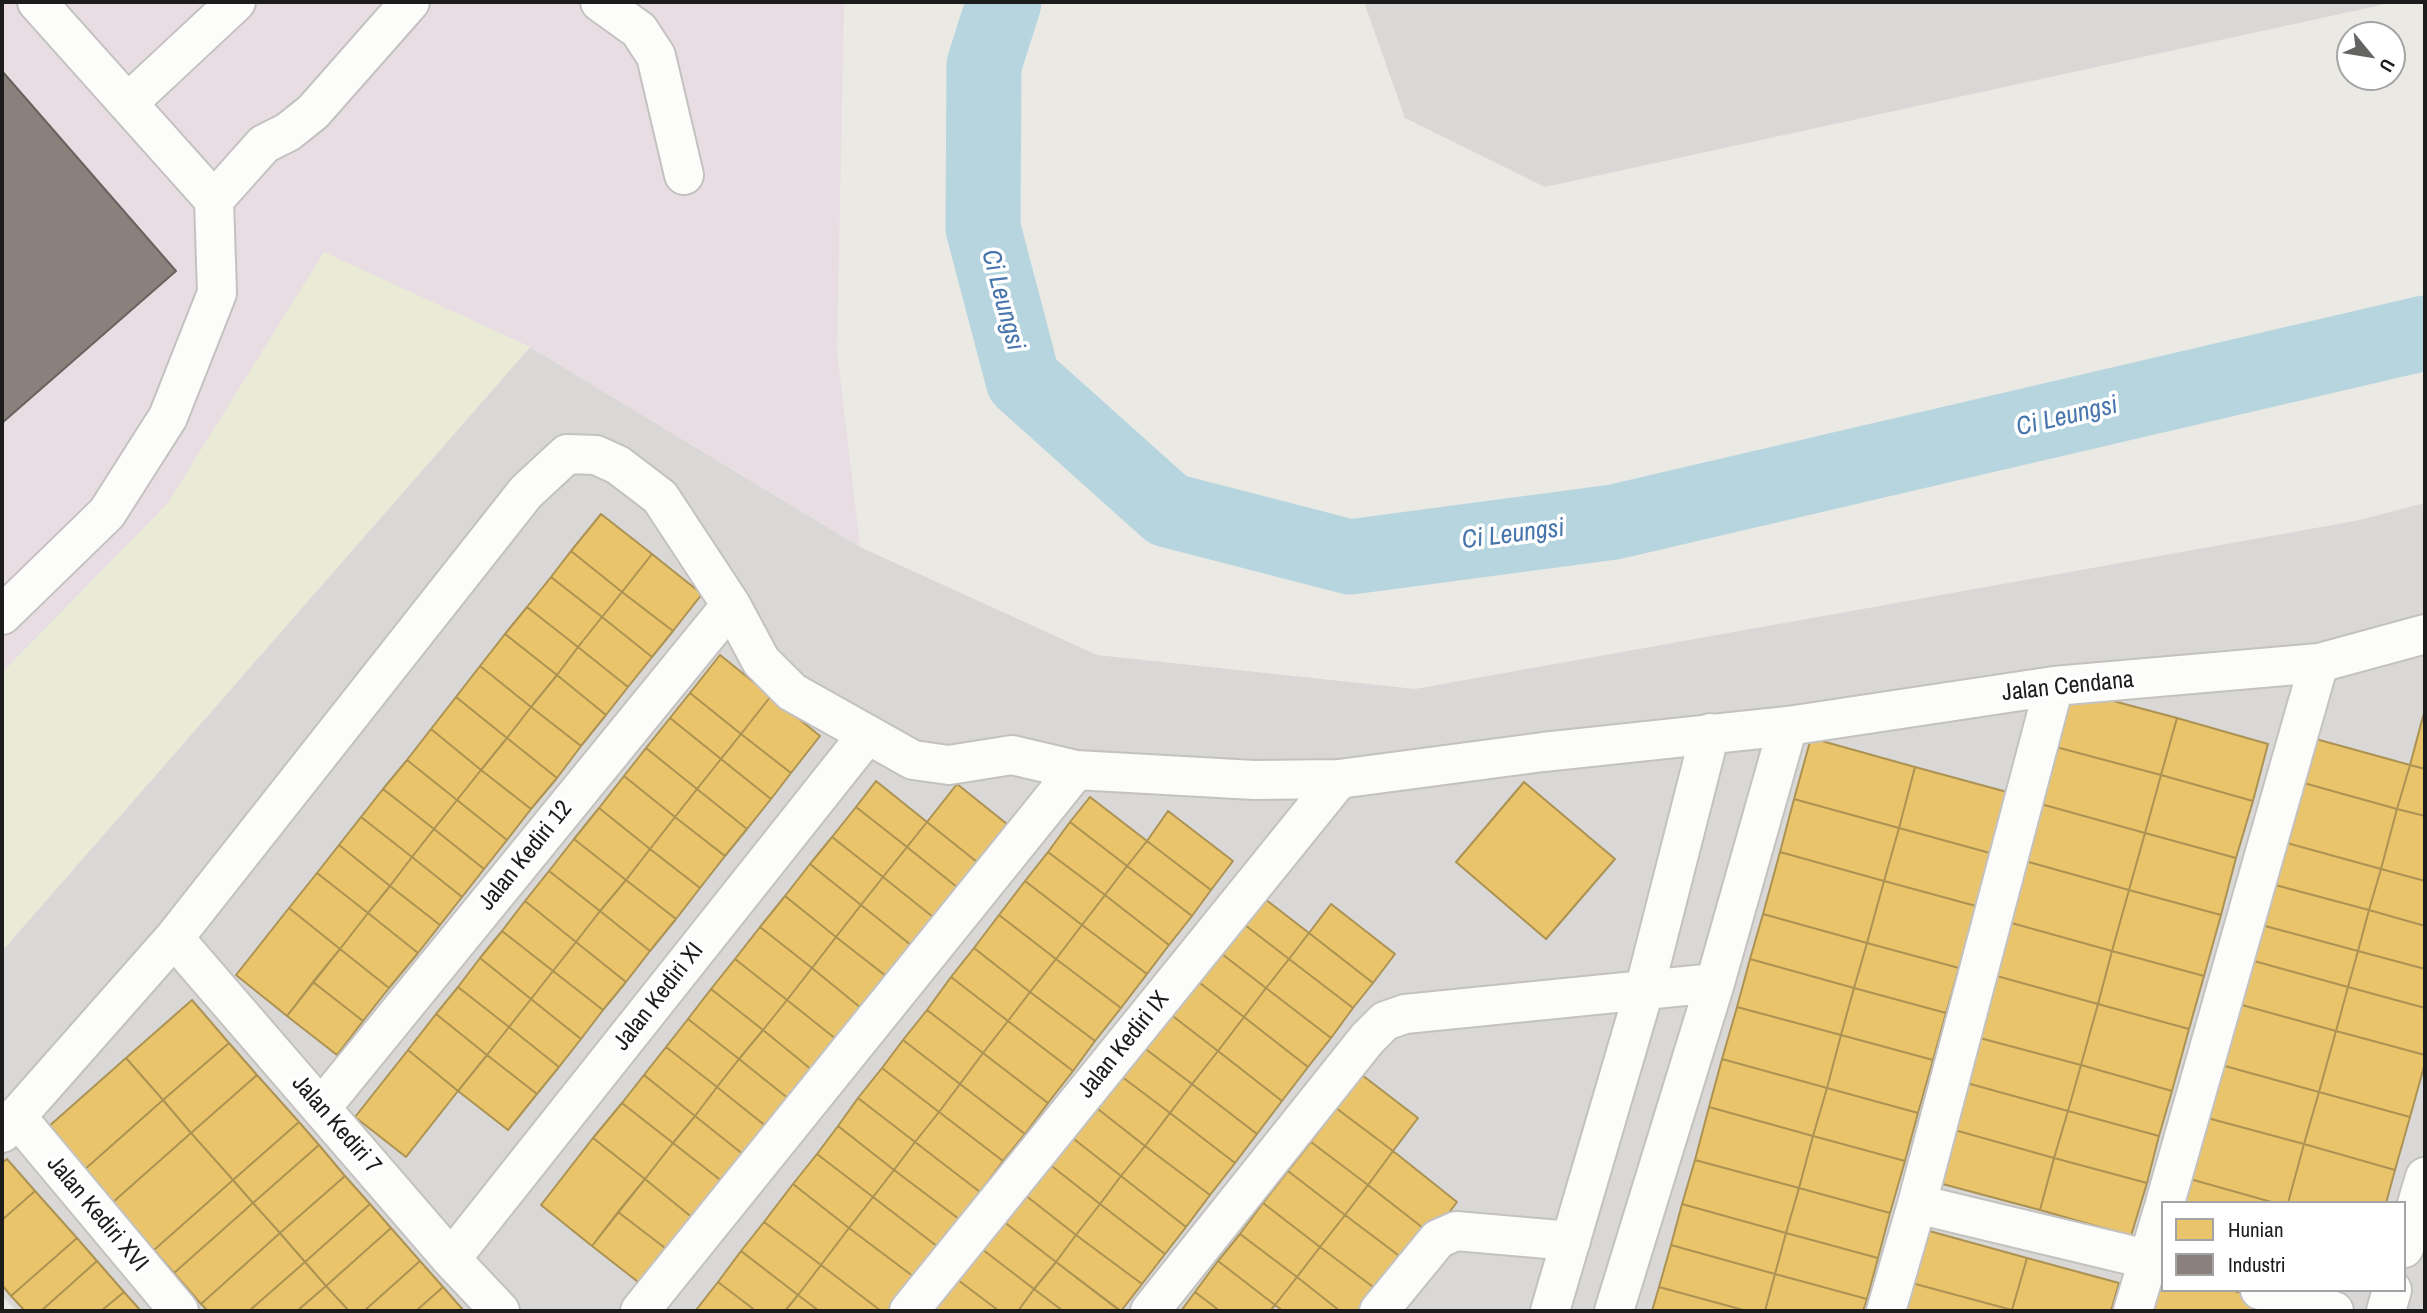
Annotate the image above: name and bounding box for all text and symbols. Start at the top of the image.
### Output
north arrow [2336,21,2406,91]
text: U [2373,54,2402,77]
water label: Ci Leungsi [974,246,1030,354]
water label: Ci Leungsi [2013,390,2121,444]
water label: Ci Leungsi [1460,513,1566,557]
street label: Jalan Cendana [2001,666,2135,708]
street label: Jalan Kediri 12 [473,795,579,917]
street label: Jalan Kediri XI [608,937,710,1057]
street label: Jalan Kediri IX [1072,986,1176,1104]
street label: Jalan Kediri 7 [285,1070,387,1180]
street label: Jalan Kediri XVI [40,1150,154,1278]
legend [2161,1201,2406,1292]
text: Hunian [2228,1215,2284,1244]
text: Industri [2228,1250,2285,1279]

